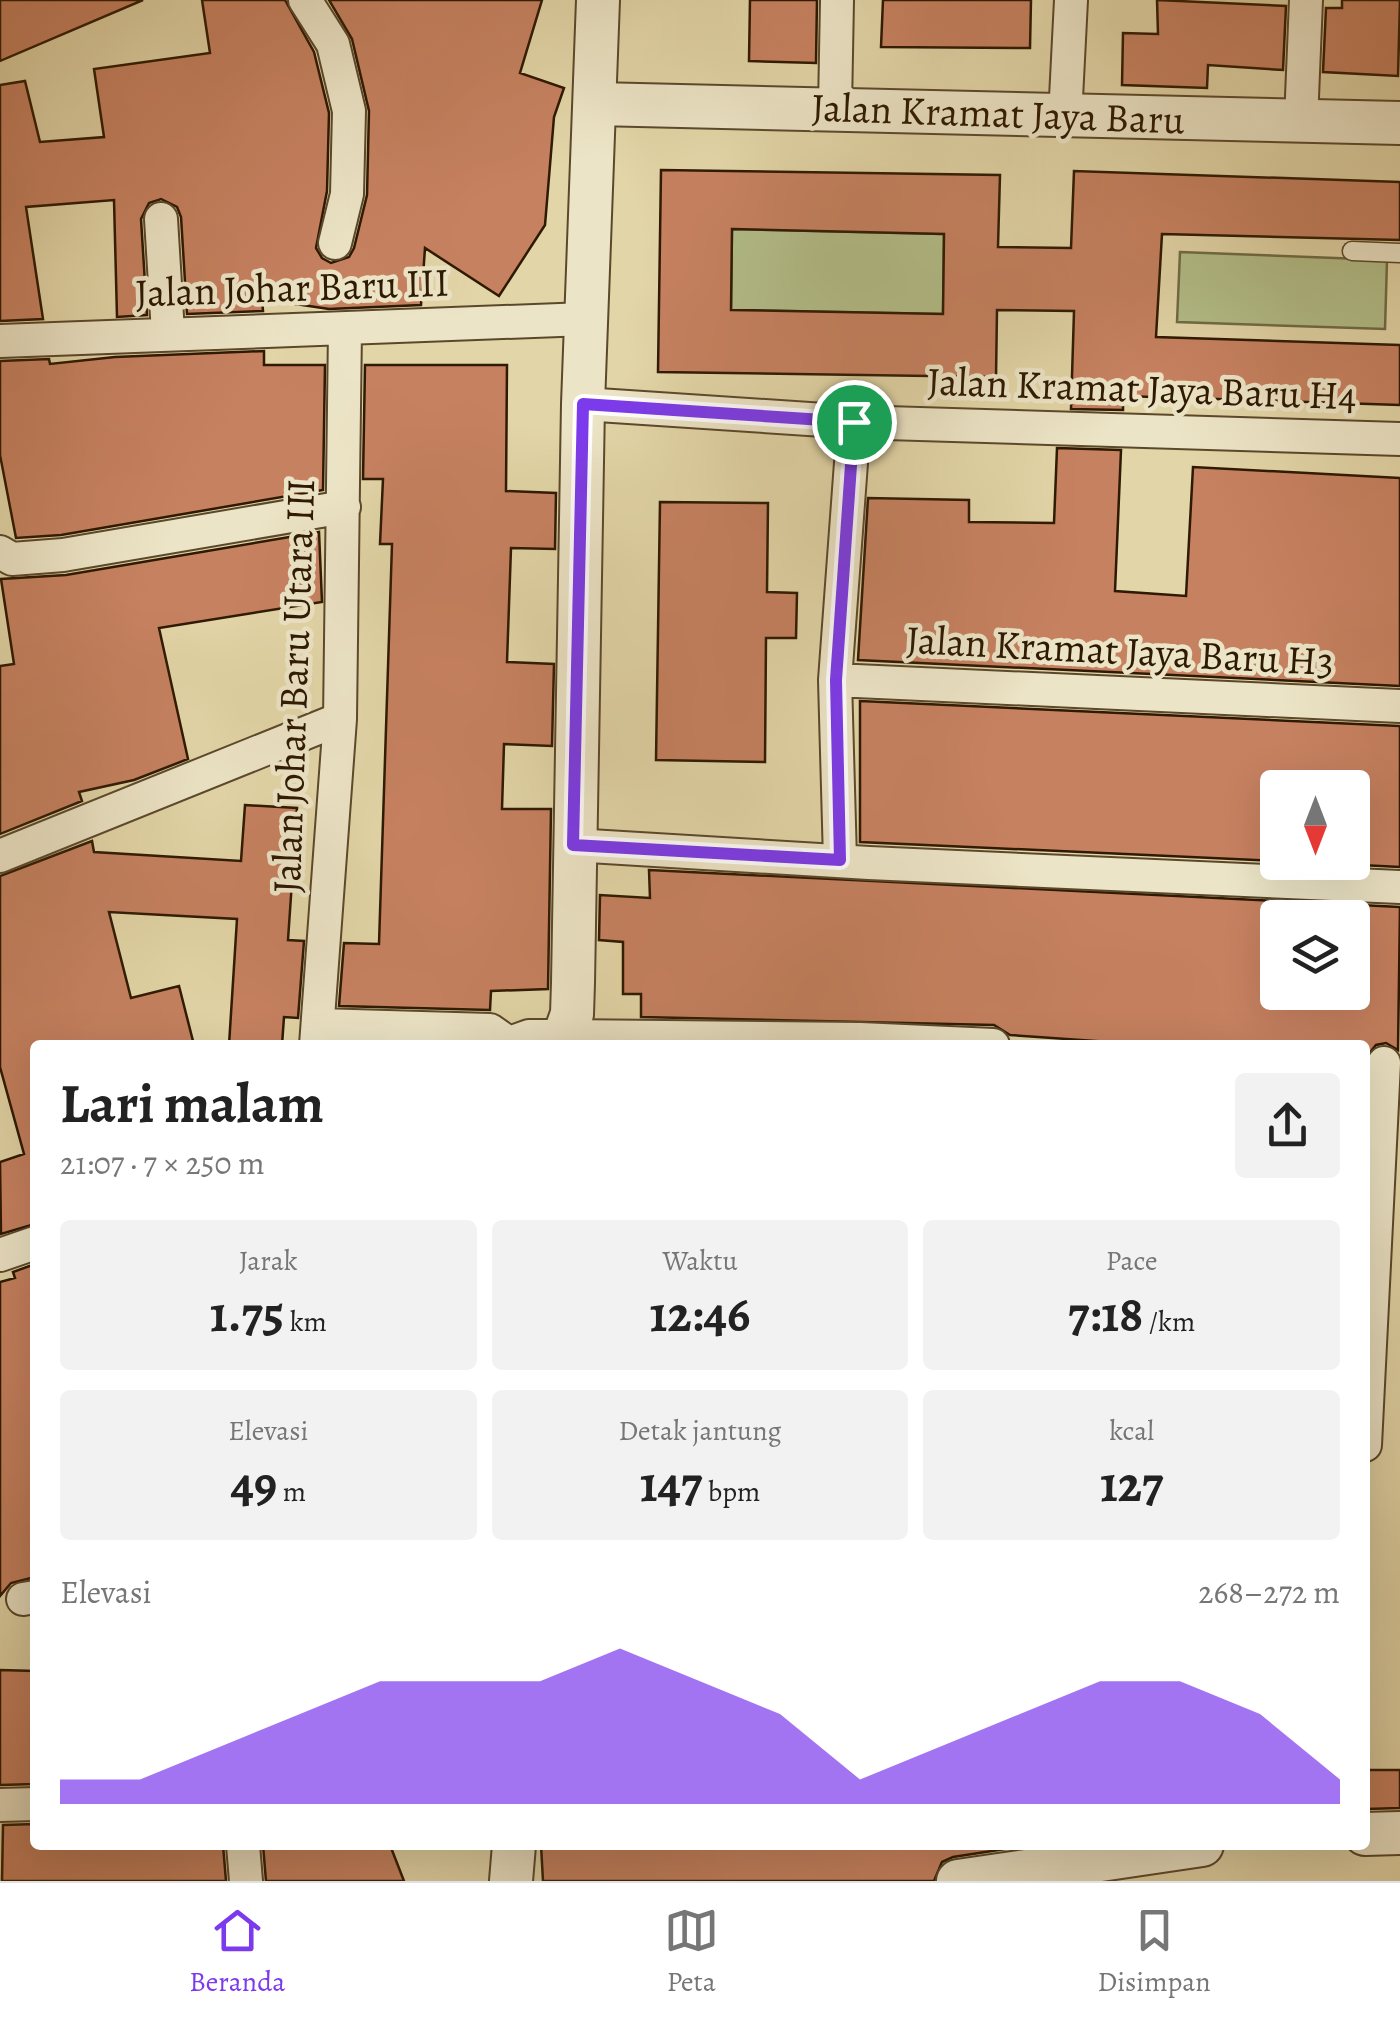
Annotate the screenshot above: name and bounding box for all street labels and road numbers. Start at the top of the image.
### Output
street label: Jalan Kramat Jaya Baru [810,79,1186,148]
street label: Jalan Johar Baru III [134,255,450,320]
street label: Jalan Kramat Jaya Baru H4 [926,354,1358,423]
street label: Jalan Johar Baru Utara III [259,478,328,894]
street label: Jalan Kramat Jaya Baru H3 [905,612,1335,689]

